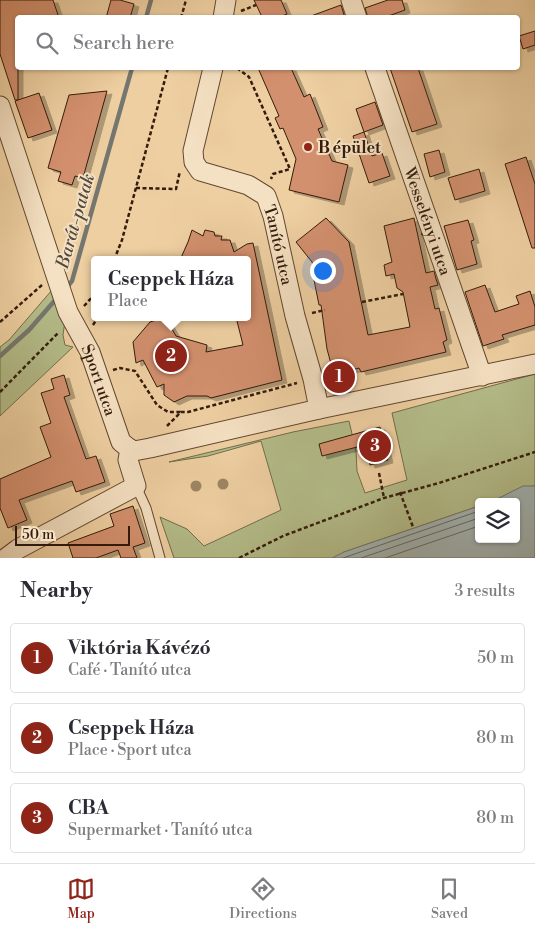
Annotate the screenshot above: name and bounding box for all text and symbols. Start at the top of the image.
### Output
search box [15,15,520,70]
icon: search [33,29,61,57]
text: Search here [73,31,174,55]
place label: B épület [318,138,381,158]
marker: B épület [302,141,314,153]
street label: Wesselényi utca [399,164,456,279]
water label: Barát-patak [51,171,100,272]
street label: Tanító utca [259,202,297,288]
popup [91,256,251,321]
your location [310,258,336,284]
text: Cseppek Háza [108,267,234,291]
text: Place [108,291,148,311]
pin: 2 [155,337,187,375]
street label: Sport utca [77,341,121,420]
pin: 1 [323,358,355,396]
pin: 3 [359,427,391,465]
map controls [475,498,520,543]
button: layers [475,498,520,543]
scale bar [15,523,130,546]
text: 50 m [22,526,54,544]
text: Nearby [20,578,93,604]
text: 3 results [454,581,515,601]
text: Viktória Kávézó [68,636,211,660]
text: 1 [33,648,41,668]
text: 50 m [477,648,514,668]
text: Café · Tanító utca [68,660,191,680]
text: Cseppek Háza [68,716,194,740]
text: 2 [32,728,42,748]
text: 80 m [476,728,514,748]
text: Place · Sport utca [68,740,192,760]
text: CBA [68,796,109,820]
text: 3 [32,808,42,828]
text: 80 m [476,808,514,828]
text: Supermarket · Tanító utca [68,820,252,840]
tab: Map [67,875,95,923]
tab: Directions [229,875,297,923]
tab: Saved [431,875,468,923]

